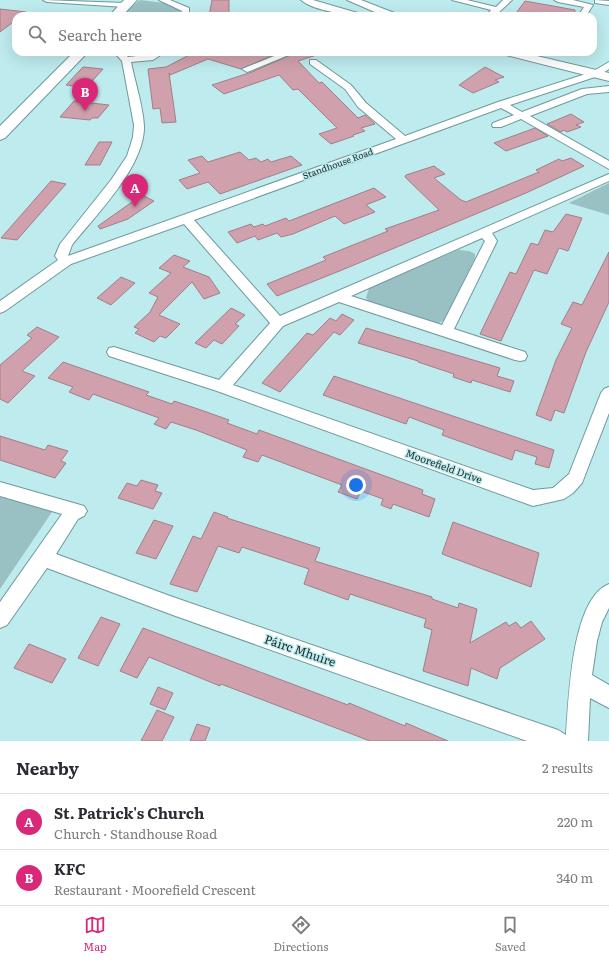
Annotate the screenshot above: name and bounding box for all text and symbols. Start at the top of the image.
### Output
search box [12,12,597,56]
icon: search [26,23,48,45]
text: Search here [58,23,142,46]
pin: B [72,78,98,111]
street label: Standhouse Road [300,144,375,182]
pin: A [122,174,148,207]
street label: Moorefield Drive [404,445,485,486]
your location [346,475,366,495]
street label: Páirc Mhuire [262,629,338,671]
text: Nearby [16,755,79,780]
text: 2 results [542,758,593,777]
text: St. Patrick's Church [54,801,204,824]
text: A [24,812,34,831]
text: 220 m [557,812,593,831]
text: Church · Standhouse Road [54,824,217,843]
text: KFC [54,857,86,880]
text: B [25,868,33,887]
text: 340 m [556,868,593,887]
text: Restaurant · Moorefield Crescent [54,880,256,899]
tab: Map [83,914,107,954]
tab: Directions [273,914,328,954]
tab: Saved [495,914,526,954]

